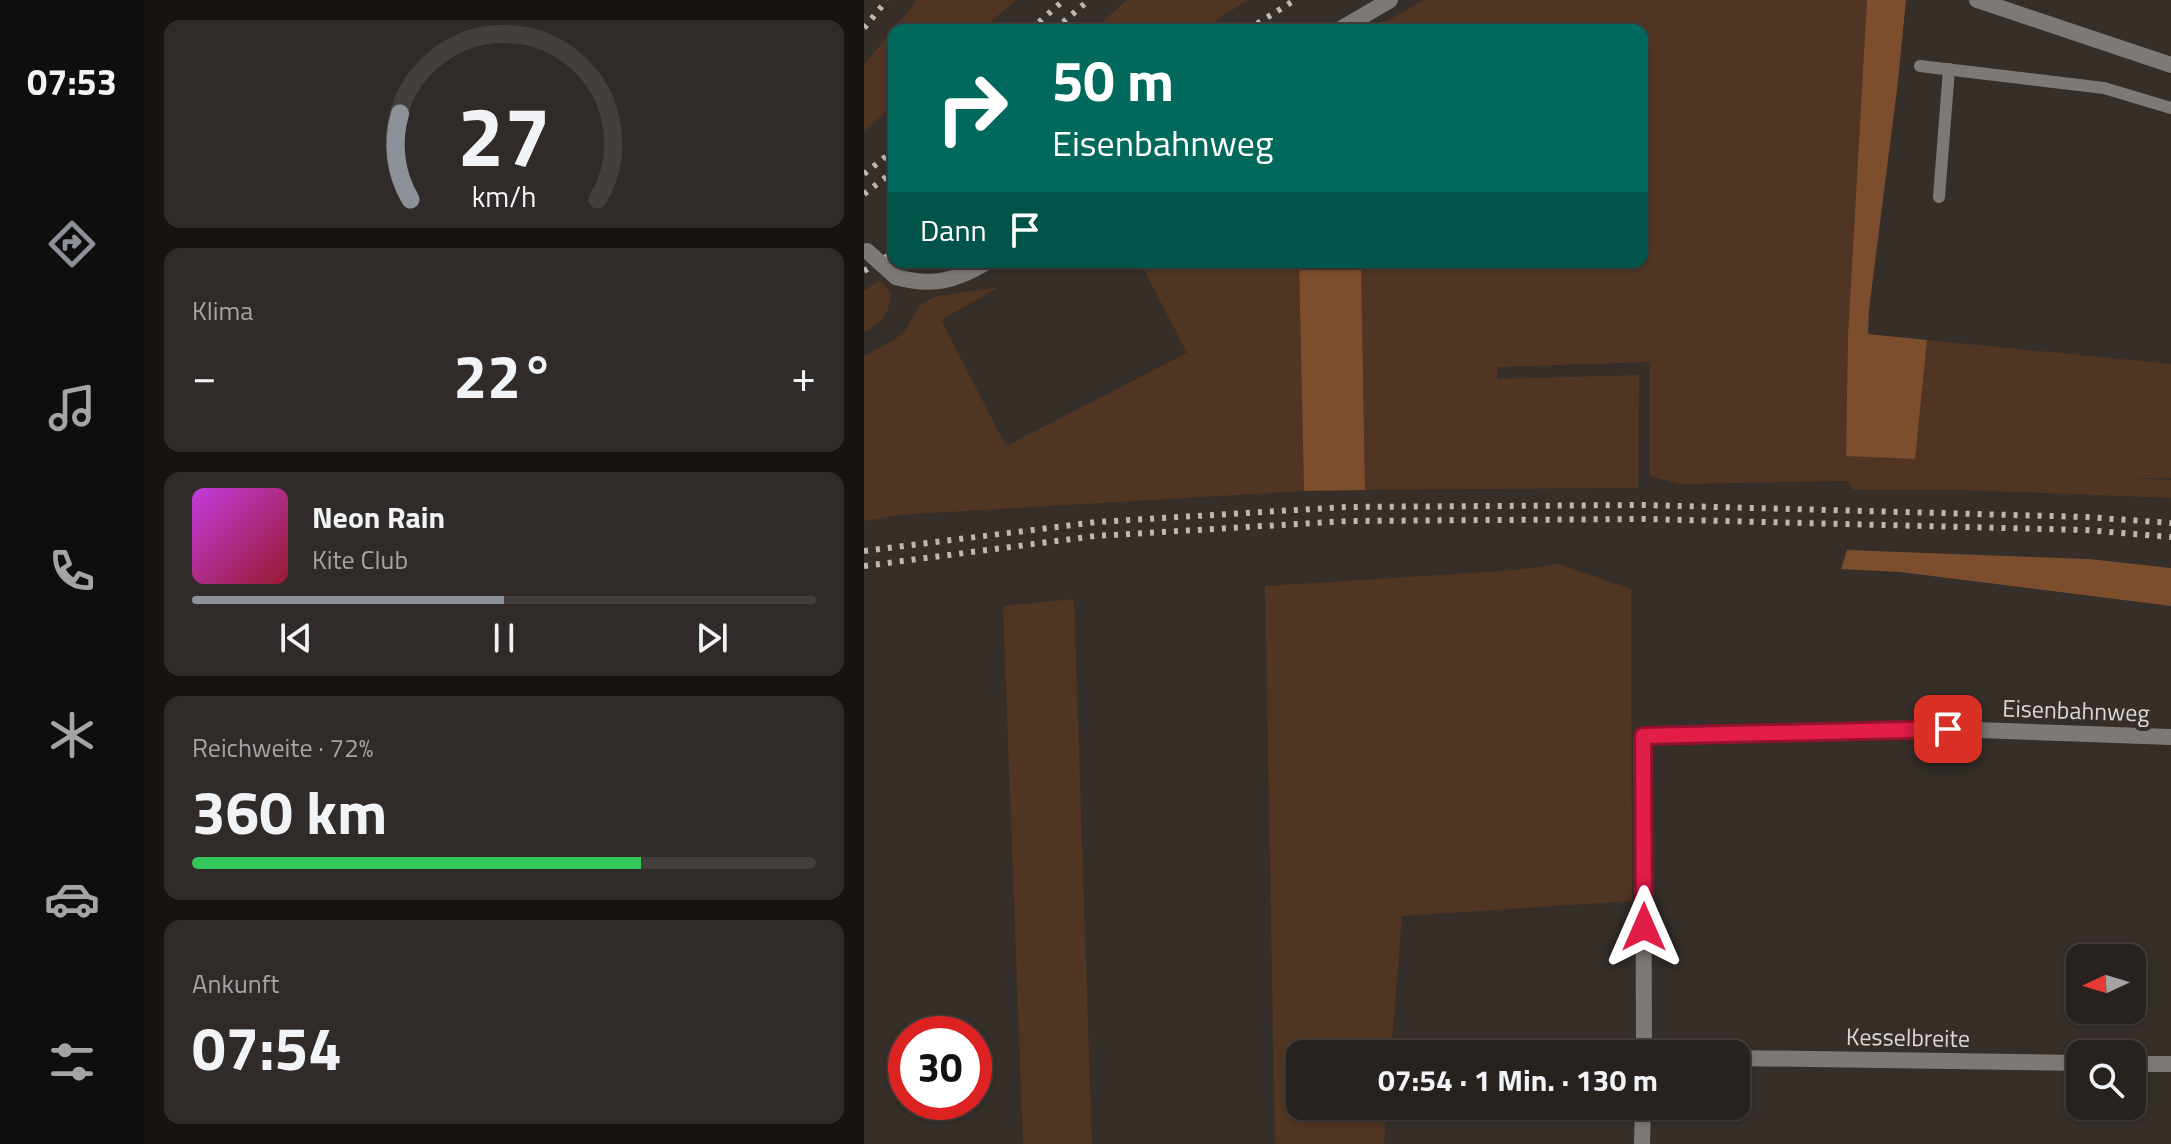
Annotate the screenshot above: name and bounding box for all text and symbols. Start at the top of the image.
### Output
text: 50 m [1052,38,1174,123]
text: 07:53 [27,54,117,109]
icon: right [920,56,1024,160]
text: 27 [457,72,551,198]
text: Eisenbahnweg [1052,115,1273,170]
text: km/h [472,175,536,218]
text: Dann [920,207,987,253]
icon: arrive [1003,208,1047,252]
icon: directions [44,216,100,272]
text: Klima [192,291,253,330]
text: 22° [454,330,554,421]
text: − [192,342,217,409]
text: + [791,342,816,409]
icon: music [44,380,100,436]
text: Neon Rain [312,494,445,540]
text: Kite Club [312,540,408,579]
icon: phone [44,543,100,599]
icon: previous [274,616,318,660]
icon: pause [482,616,526,660]
icon: next [690,616,734,660]
street label: Eisenbahnweg [2002,689,2150,731]
pin [1914,695,1982,763]
icon: climate [44,707,100,763]
icon: arrive [1926,707,1970,751]
text: Reichweite · 72% [192,728,373,767]
text: 360 km [192,766,387,857]
icon: car [44,871,100,927]
position arrow [1602,885,1686,969]
north arrow [2066,944,2146,1024]
map controls [2066,944,2146,1120]
text: Ankunft [192,964,279,1003]
text: 07:54 [192,1002,342,1093]
speed limit sign: 30 [888,1016,992,1120]
street label: Kesselbreite [1846,1018,1970,1056]
icon: filters [44,1034,100,1090]
button: search [2066,1040,2146,1120]
text: 07:54 · 1 Min. · 130 m [1378,1057,1658,1103]

